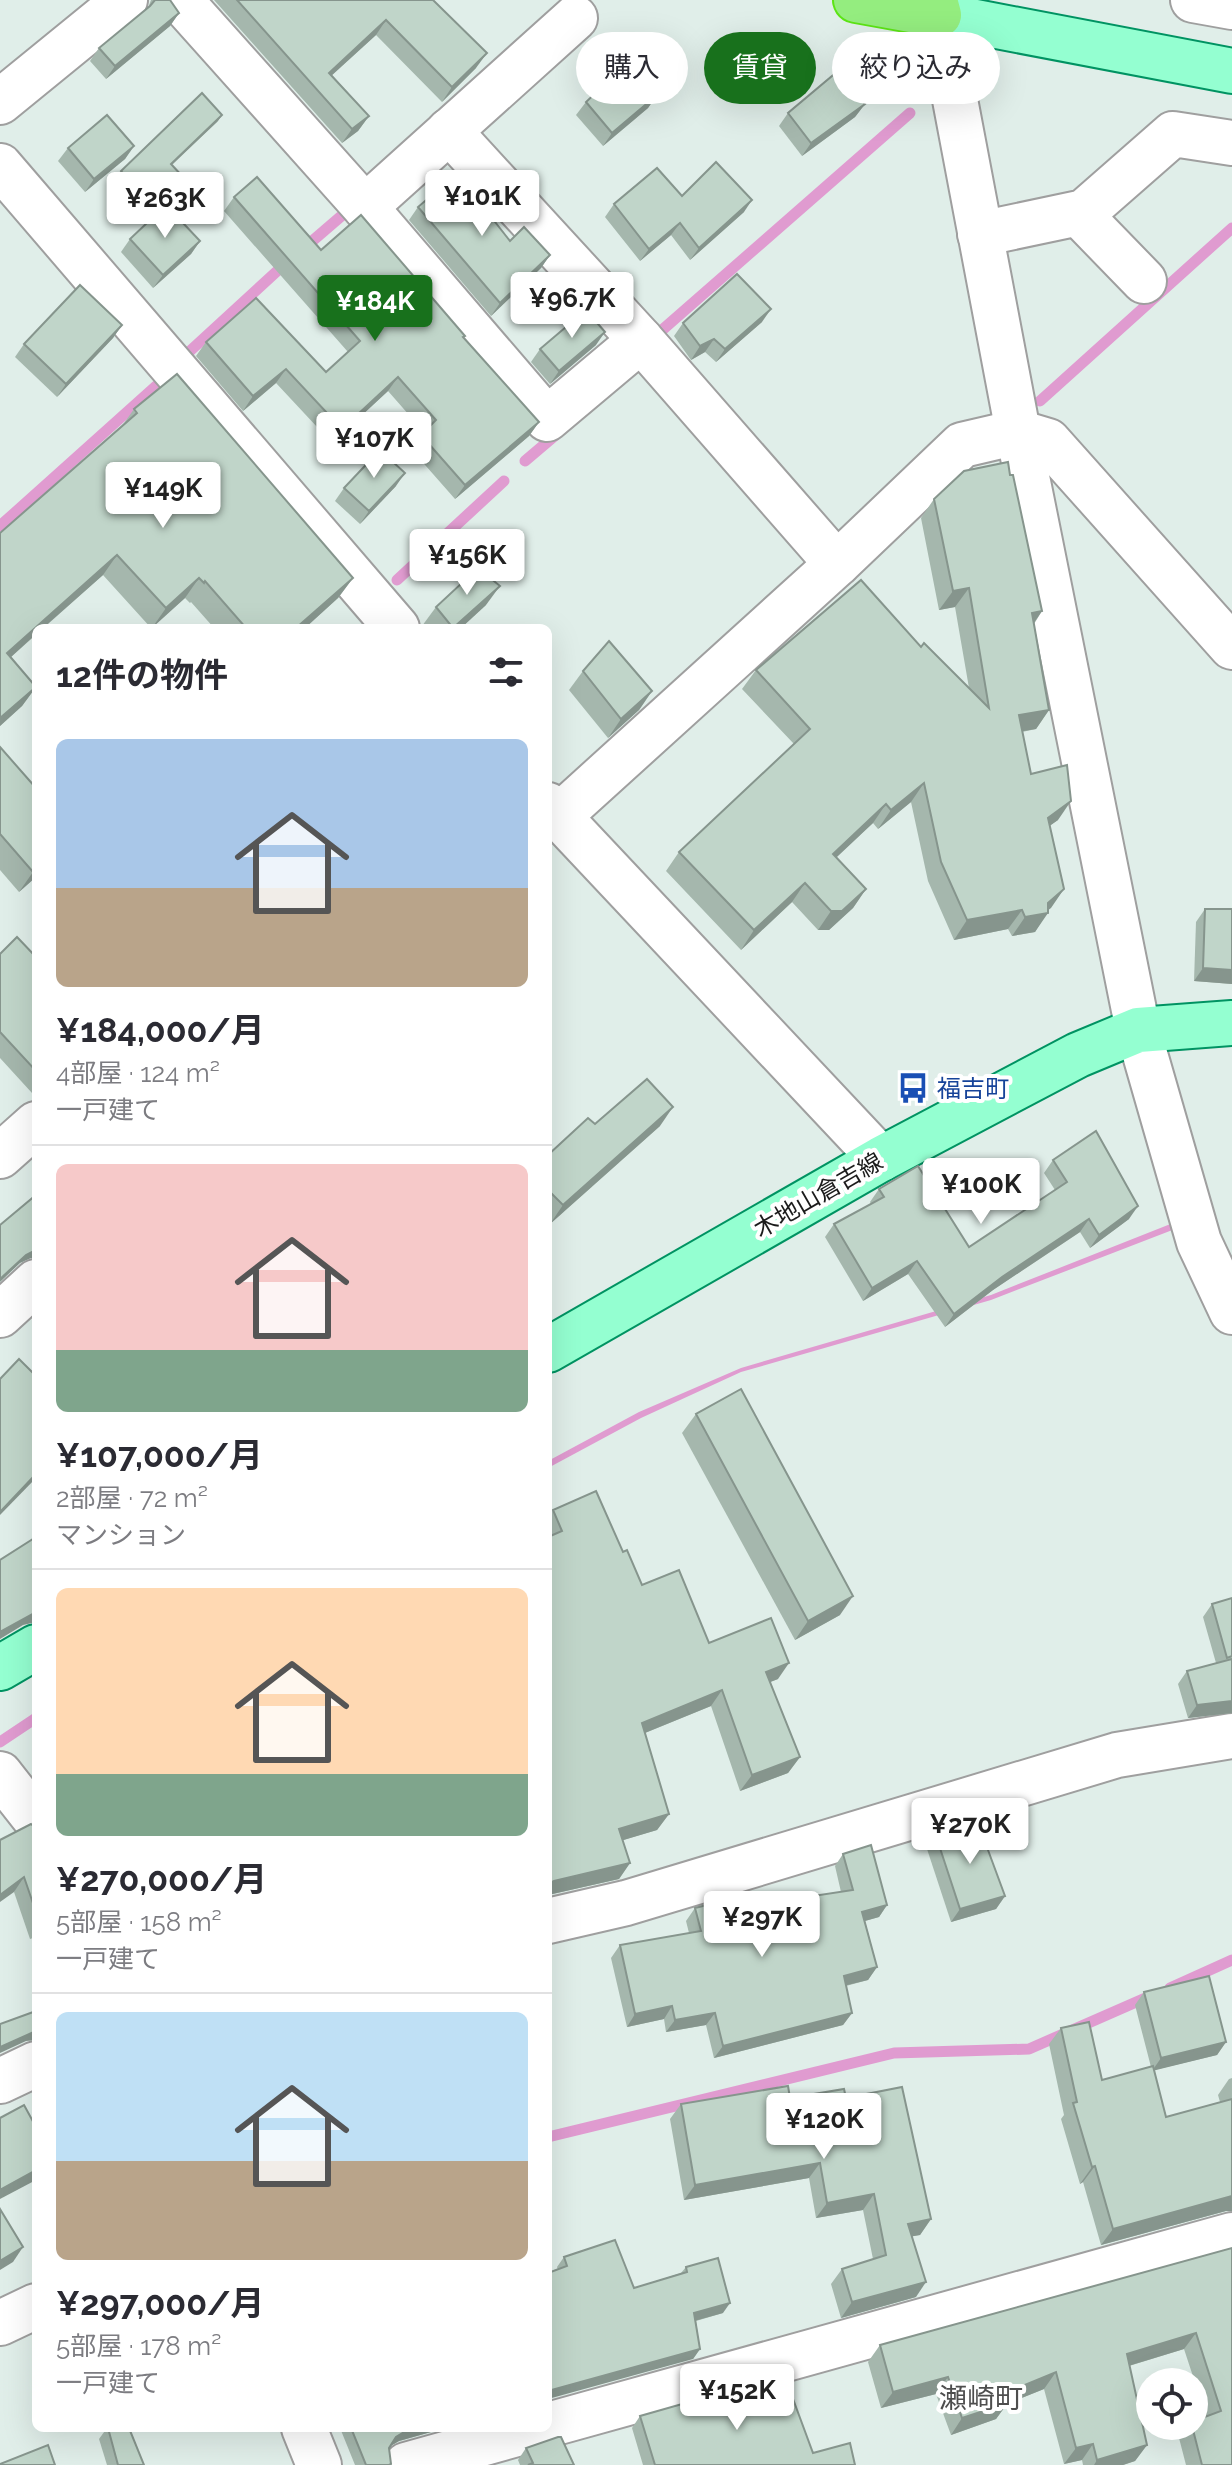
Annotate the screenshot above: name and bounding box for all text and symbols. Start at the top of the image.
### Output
chip: 購入 [576,32,688,104]
chip: 賃貸 [704,32,816,104]
chip: 絞り込み [832,32,1000,104]
pin: ¥101K [426,170,538,238]
pin: ¥263K [109,172,221,240]
text: ¥101K [443,181,521,211]
text: ¥263K [125,183,205,213]
pin: ¥96.7K [507,272,637,340]
pin: ¥184K [319,275,431,343]
text: ¥96.7K [529,283,615,313]
text: ¥184K [335,286,415,316]
pin: ¥107K [318,412,430,480]
text: ¥107K [334,423,414,453]
pin: ¥149K [107,462,219,530]
text: ¥149K [124,473,202,503]
pin: ¥156K [411,529,523,597]
text: ¥156K [428,540,506,570]
icon: filters [484,650,528,694]
text: 12件の物件 [56,655,228,695]
icon: home [220,791,364,935]
text: ¥184,000/月 [56,1010,265,1050]
text: 4部屋 · 124 m² [56,1058,220,1088]
bus stop icon: 福吉町 [896,1071,930,1105]
place label: 福吉町 [937,1074,1009,1103]
text: 一戸建て [56,1095,160,1125]
street label: 木地山倉吉線 [748,1146,888,1244]
pin: ¥100K [925,1158,1037,1226]
text: ¥100K [941,1169,1021,1199]
icon: home [220,1216,364,1360]
text: ¥107,000/月 [56,1435,263,1475]
text: 2部屋 · 72 m² [56,1483,208,1513]
text: マンション [56,1520,186,1550]
icon: home [220,1640,364,1784]
pin: ¥270K [914,1798,1026,1866]
text: ¥270K [929,1809,1011,1839]
text: ¥270,000/月 [56,1859,267,1899]
pin: ¥297K [706,1891,818,1959]
text: ¥297K [722,1902,802,1932]
text: 5部屋 · 158 m² [56,1907,222,1937]
text: 一戸建て [56,1944,160,1974]
icon: home [220,2064,364,2208]
pin: ¥120K [768,2093,880,2161]
text: ¥120K [784,2104,864,2134]
text: ¥297,000/月 [56,2283,264,2323]
text: 5部屋 · 178 m² [56,2331,221,2361]
pin: ¥152K [681,2364,793,2432]
text: 一戸建て [56,2368,160,2398]
map controls [1136,2368,1208,2440]
button: locate [1136,2368,1208,2440]
text: ¥152K [698,2375,776,2405]
district label: 瀬崎町 [939,2382,1023,2415]

